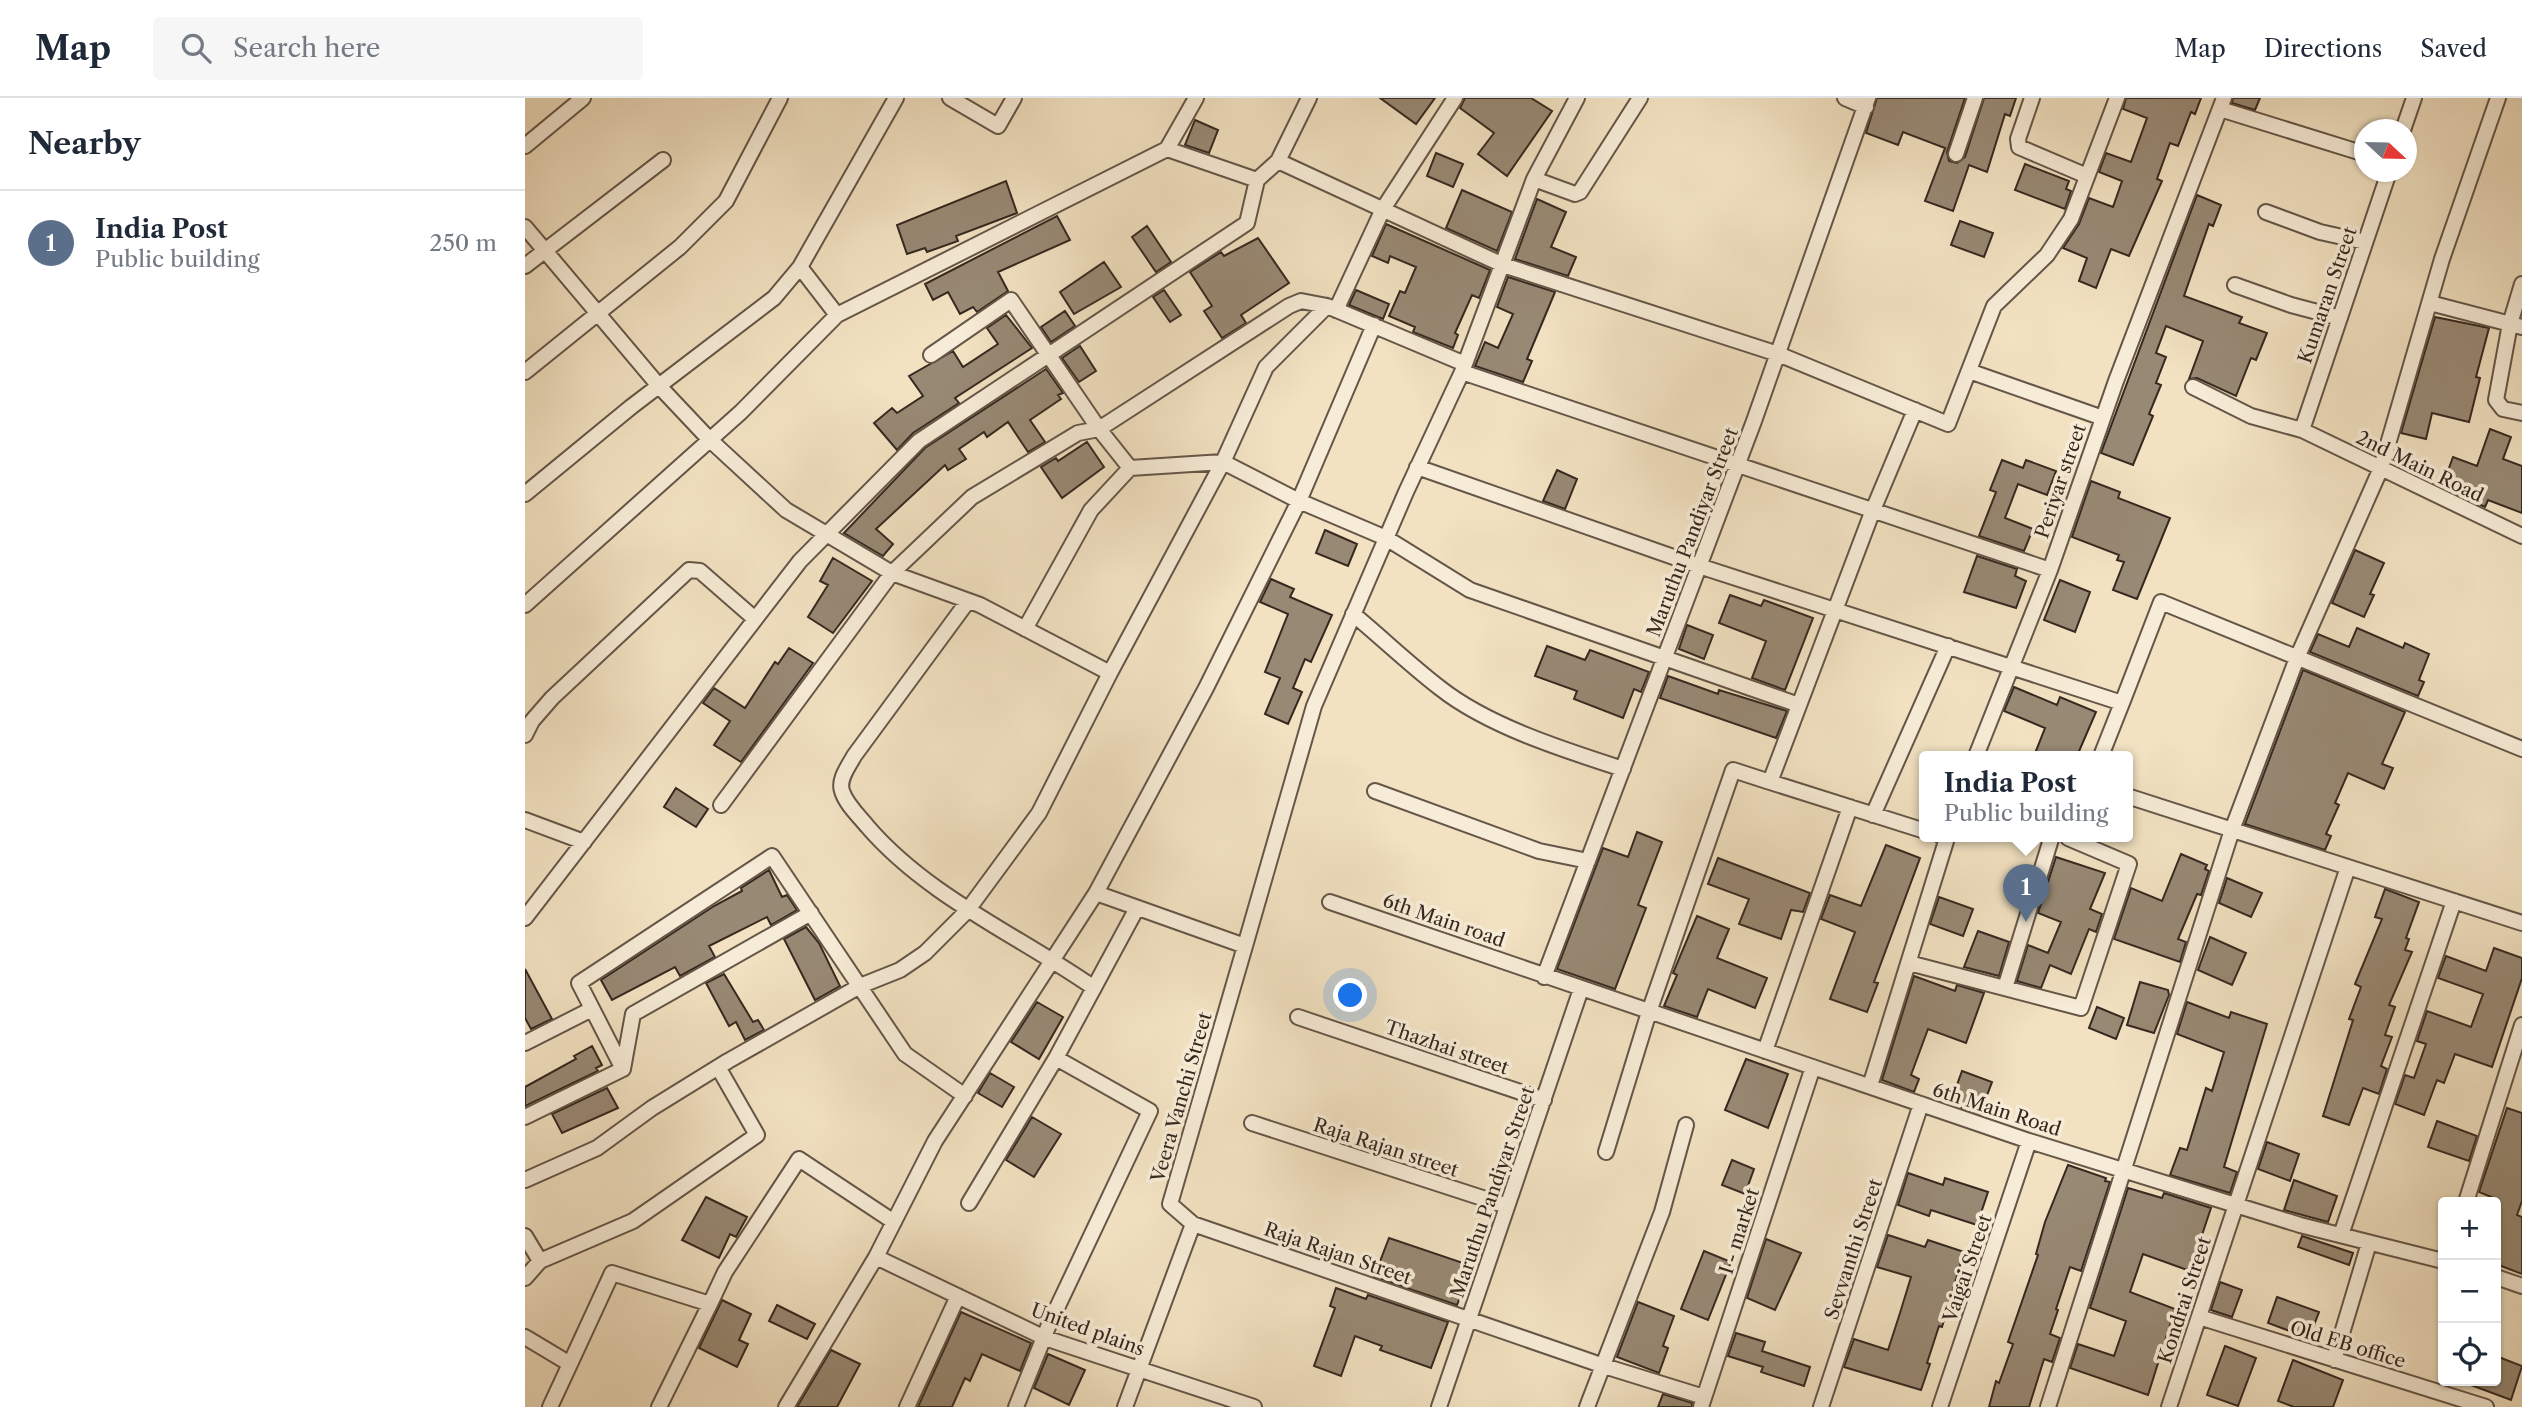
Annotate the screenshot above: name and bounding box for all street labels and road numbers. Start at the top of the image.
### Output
street label: Kumaran Street [2293,224,2362,366]
street label: Periyar street [2030,421,2091,541]
street label: Maruthu Pandiyar Street [1642,424,1743,640]
street label: 2nd Main Road [2353,426,2487,507]
street label: 6th Main road [1380,889,1508,952]
street label: Veera Vanchi Street [1146,1009,1217,1186]
street label: Thazhai street [1382,1016,1512,1079]
street label: 6th Main Road [1930,1078,2064,1141]
street label: Maruthu Pandiyar Street [1445,1083,1540,1301]
street label: Raja Rajan street [1310,1113,1462,1182]
street label: Sevvanthi Street [1820,1175,1887,1323]
street label: I - market [1715,1185,1764,1277]
street label: Vaigai Street [1938,1211,1997,1326]
street label: Raja Rajan Street [1261,1217,1415,1290]
street label: Kondrai Street [2153,1234,2216,1366]
street label: United plains [1028,1298,1148,1361]
street label: Old EB office [2287,1316,2409,1373]

